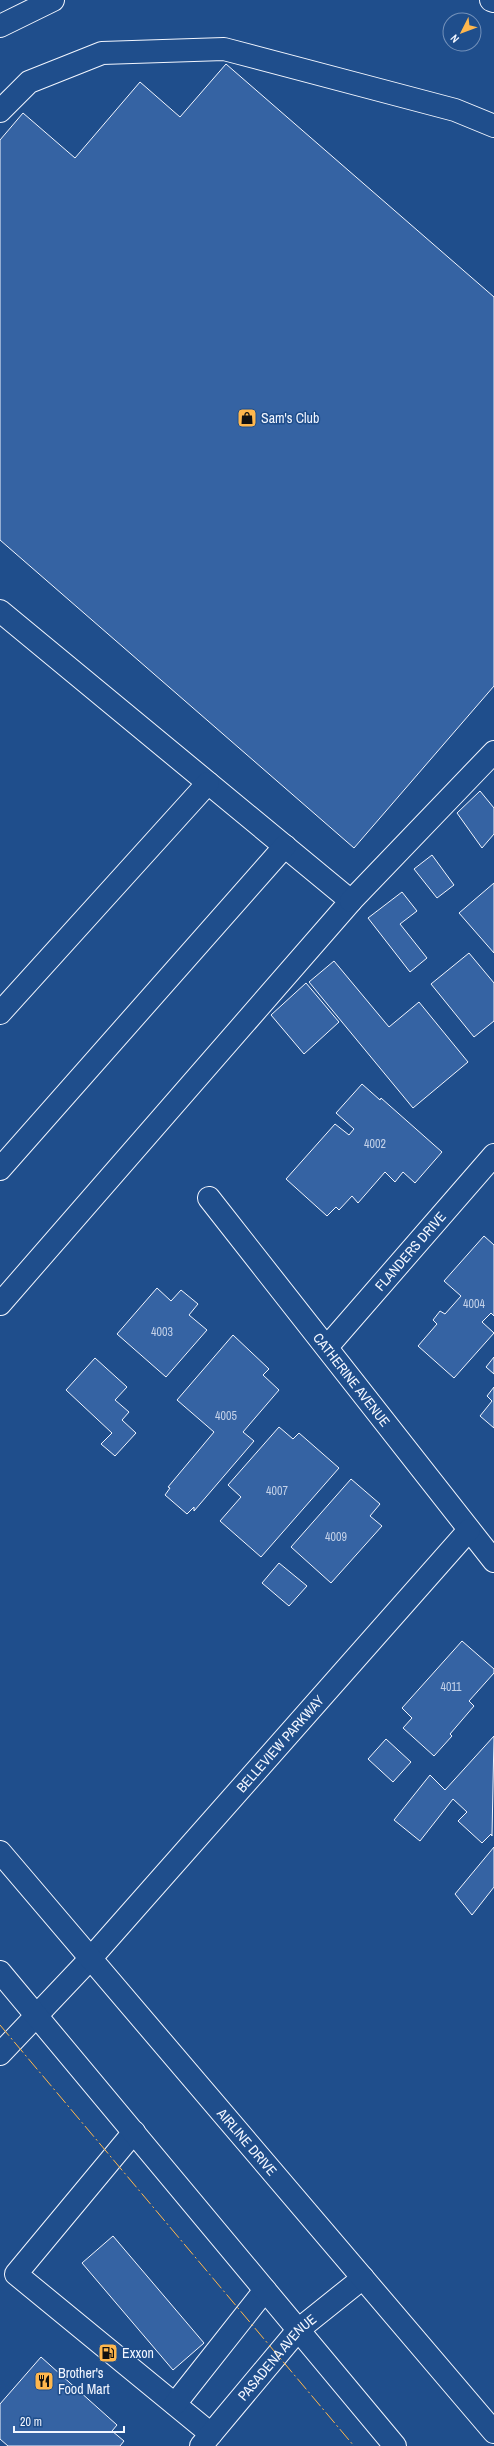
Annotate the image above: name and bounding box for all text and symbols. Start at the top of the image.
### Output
north arrow [442,12,482,52]
text: N [447,32,462,46]
shop icon: Sam's Club [236,407,258,429]
place label: Sam's Club [261,409,319,427]
house number: 4002 [364,1136,386,1152]
street label: FLANDERS DRIVE [371,1208,450,1295]
house number: 4004 [463,1296,485,1312]
house number: 4003 [151,1324,173,1340]
street label: CATHERINE AVENUE [309,1329,394,1430]
house number: 4005 [215,1408,237,1424]
house number: 4007 [266,1483,288,1499]
house number: 4009 [325,1529,347,1545]
house number: 4011 [440,1679,462,1695]
street label: BELLEVIEW PARKWAY [232,1691,328,1796]
street label: AIRLINE DRIVE [213,2104,281,2180]
street label: PASADENA AVENUE [234,2310,320,2404]
fuel station icon: Exxon [97,2342,119,2364]
place label: Exxon [122,2344,154,2362]
place label: Brother's Food Mart [58,2364,110,2398]
restaurant icon: Brother's Food Mart [33,2370,55,2392]
scale bar [14,2408,124,2434]
text: 20 m [20,2414,42,2430]

